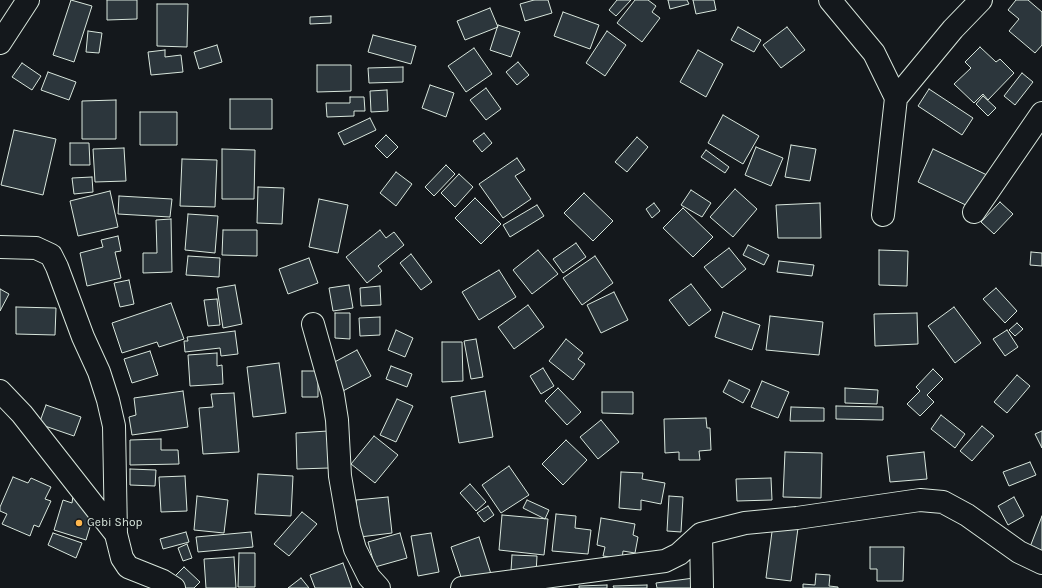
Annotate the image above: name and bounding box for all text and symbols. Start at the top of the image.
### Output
place label: Gebi Shop [87,516,142,530]
marker: Gebi Shop [74,518,84,528]

